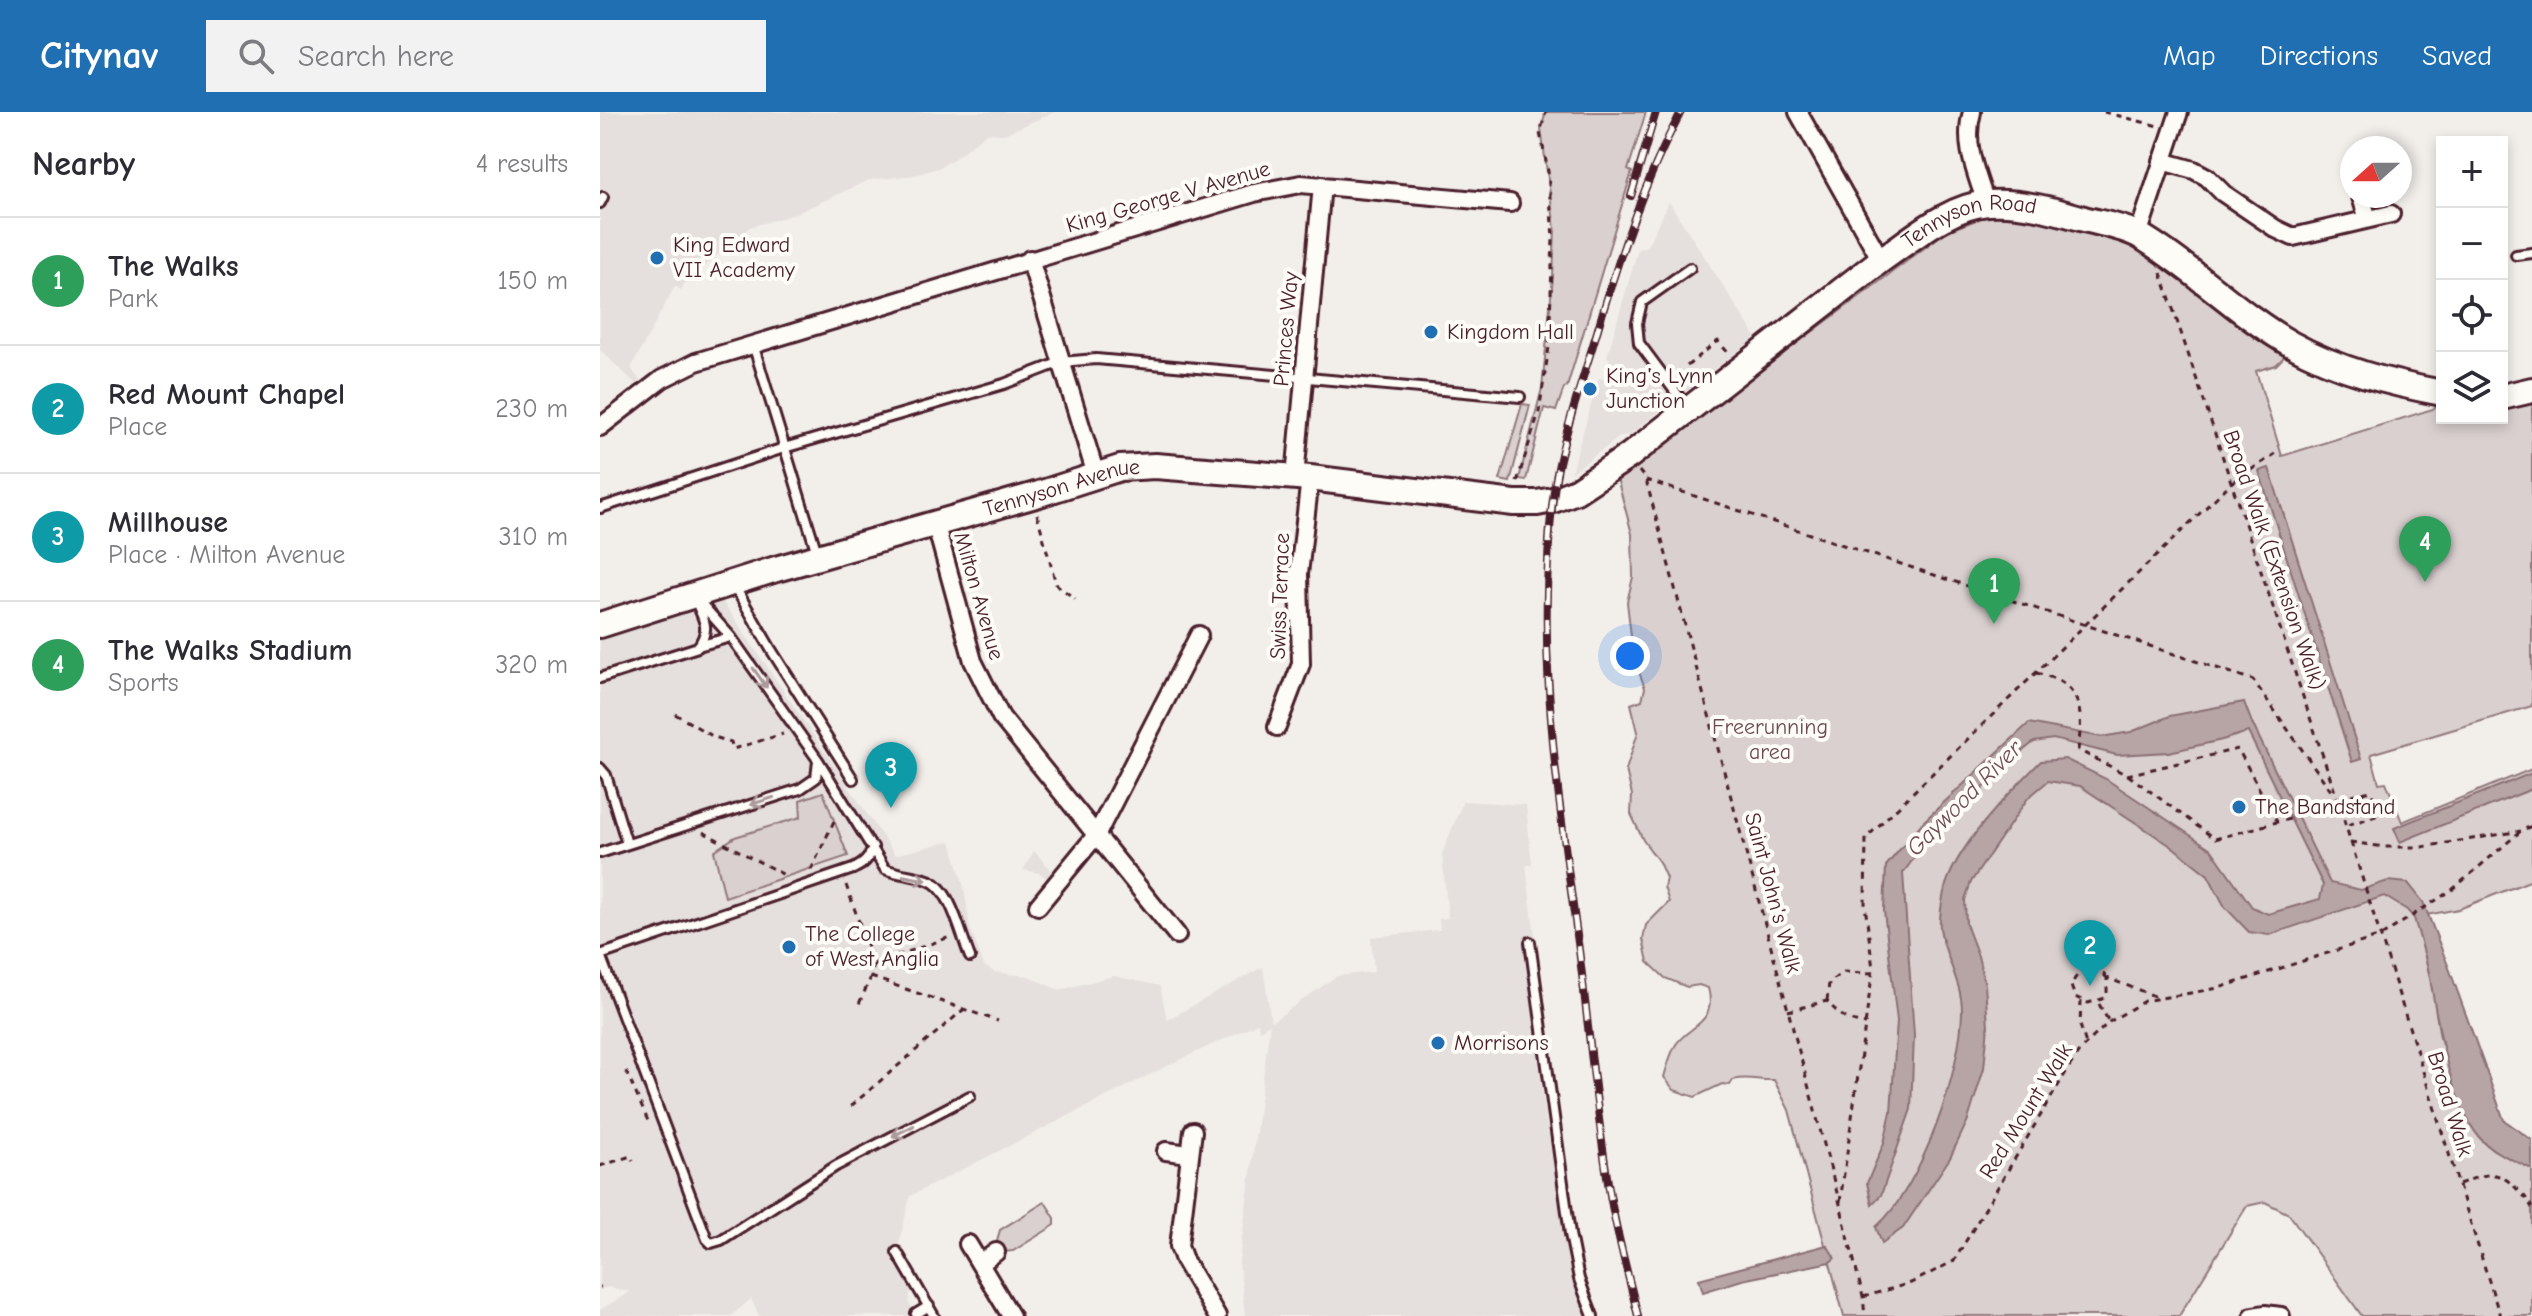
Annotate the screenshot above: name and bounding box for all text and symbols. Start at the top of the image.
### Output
search box [206,20,766,92]
text: Citynav [40,34,158,78]
icon: search [234,34,278,78]
text: Search here [298,39,454,74]
text: Map [2163,40,2216,72]
text: Directions [2260,40,2378,72]
text: Saved [2422,40,2492,72]
north arrow [2340,136,2412,208]
map controls [2436,136,2508,424]
button: + [2436,136,2508,208]
text: Nearby [32,144,135,184]
text: 4 results [476,149,568,179]
street label: King George V Avenue [1063,155,1273,239]
street label: Tennyson Road [1897,190,2039,254]
button: − [2436,208,2508,280]
place label: King Edward VII Academy [673,232,795,283]
text: The Walks [108,249,239,284]
marker: King Edward VII Academy [648,249,666,267]
text: 1 [53,266,63,296]
text: 150 m [498,266,568,296]
street label: Princes Way [1268,270,1304,387]
button: locate [2436,280,2508,352]
text: Park [108,284,158,314]
place label: Kingdom Hall [1447,319,1574,345]
marker: Kingdom Hall [1422,323,1440,341]
button: layers [2436,352,2508,424]
place label: King's Lynn Junction [1606,363,1713,414]
text: Red Mount Chapel [108,377,345,412]
marker: King's Lynn Junction [1581,380,1599,398]
text: 2 [52,394,64,424]
text: 230 m [495,394,568,424]
text: Place [108,412,167,442]
street label: Broad Walk (Extension Walk) [2217,427,2331,693]
street label: Tennyson Avenue [980,454,1141,522]
text: Millhouse [108,505,228,540]
pin: 4 [2399,516,2451,582]
text: 3 [52,522,64,552]
text: 310 m [499,522,568,552]
street label: Milton Avenue [948,529,1010,663]
street label: Swiss Terrace [1265,532,1295,660]
text: Place · Milton Avenue [108,540,345,570]
pin: 1 [1968,558,2020,624]
text: The Walks Stadium [108,633,352,668]
your location [1610,636,1650,676]
text: 4 [52,650,64,680]
text: 320 m [495,650,568,680]
one-way arrow [751,667,768,688]
text: Sports [108,668,179,698]
park label: Freerunning area [1712,714,1828,765]
water label: Gaywood River [1900,733,2029,862]
pin: 3 [865,742,917,808]
place label: The Bandstand [2255,794,2395,820]
one-way arrow [750,795,775,809]
marker: The Bandstand [2230,798,2248,816]
street label: Saint John's Walk [1739,810,1807,976]
one-way arrow [902,871,927,886]
pin: 2 [2064,920,2116,986]
place label: The College of West Anglia [805,921,939,972]
marker: The College of West Anglia [780,938,798,956]
place label: Morrisons [1454,1030,1549,1056]
marker: Morrisons [1429,1034,1447,1052]
street label: Red Mount Walk [1974,1038,2078,1183]
street label: Broad Walk [2422,1048,2478,1160]
one-way arrow [891,1124,915,1140]

